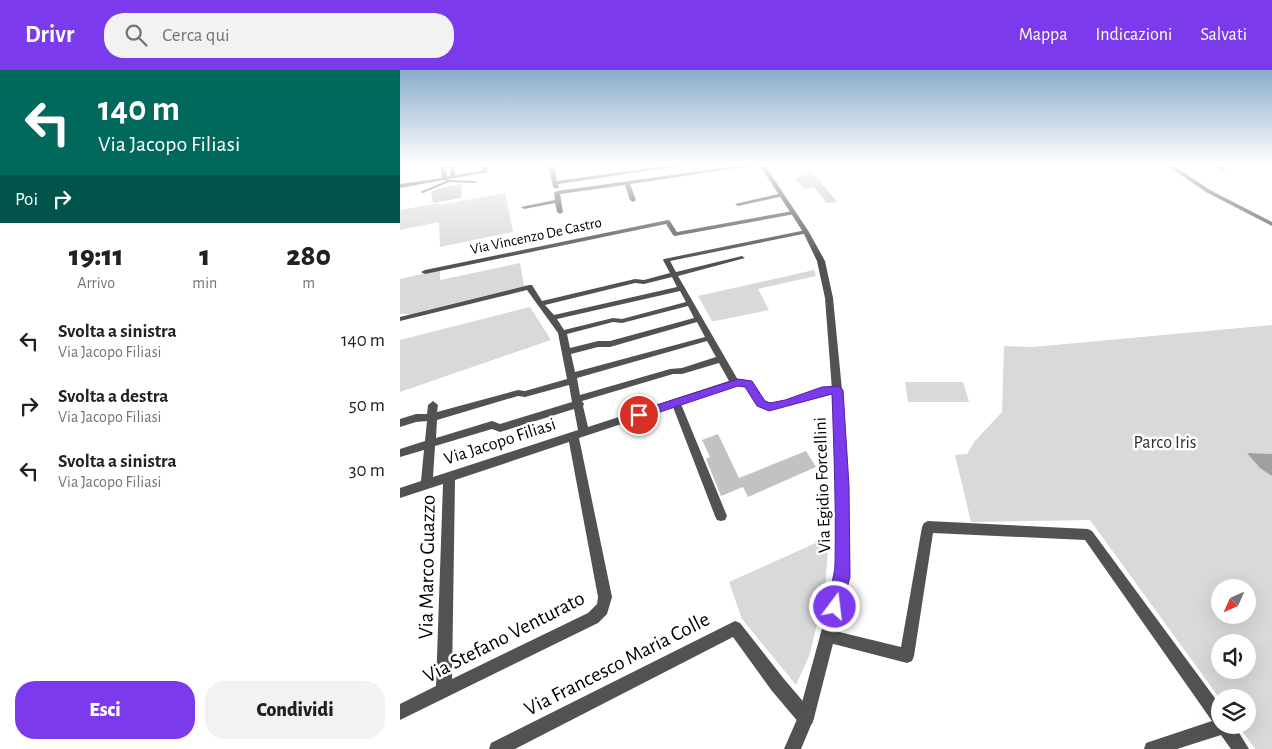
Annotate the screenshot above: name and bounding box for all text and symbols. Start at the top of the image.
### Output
search box [104,13,454,58]
icon: search [122,21,150,49]
text: Drivr [25,23,74,47]
text: Cerca qui [162,26,230,45]
text: Mappa [1019,26,1068,44]
text: Indicazioni [1096,26,1172,44]
text: Salvati [1200,26,1247,44]
icon: left [15,90,80,155]
text: 140 m [98,92,180,127]
text: Via Jacopo Filiasi [98,133,240,155]
icon: right [48,185,76,213]
text: Poi [15,190,38,209]
street label: Via Vincenzo De Castro [469,215,603,257]
text: 19:11 [69,241,124,271]
text: 1 [199,241,210,271]
text: 280 [286,241,331,271]
text: Arrivo [77,275,115,291]
text: min [192,275,217,291]
text: m [302,275,315,291]
text: Svolta a sinistra [58,322,177,341]
icon: left [15,327,43,355]
text: 140 m [341,331,385,350]
text: Via Jacopo Filiasi [58,344,161,360]
text: Svolta a destra [58,387,168,406]
icon: right [15,392,43,420]
pin [618,394,660,436]
text: 50 m [349,396,385,415]
icon: arrive [625,401,653,429]
text: Via Jacopo Filiasi [58,409,161,425]
street label: Via Jacopo Filiasi [442,415,558,469]
street label: Via Egidio Forcellini [812,417,834,553]
park label: Parco Iris [1133,434,1197,452]
text: Svolta a sinistra [58,452,177,471]
icon: left [15,457,43,485]
text: 30 m [349,461,385,480]
text: Via Jacopo Filiasi [58,474,161,490]
street label: Via Marco Guazzo [415,495,439,639]
north arrow [1211,579,1256,624]
map controls [1211,579,1256,734]
position arrow [808,580,860,632]
street label: Via Stefano Venturato [420,587,588,687]
street label: Via Francesco Maria Colle [521,608,713,720]
button: sound [1211,634,1256,679]
button: Esci [15,681,195,739]
button: Condividi [205,681,385,739]
button: layers [1211,689,1256,734]

